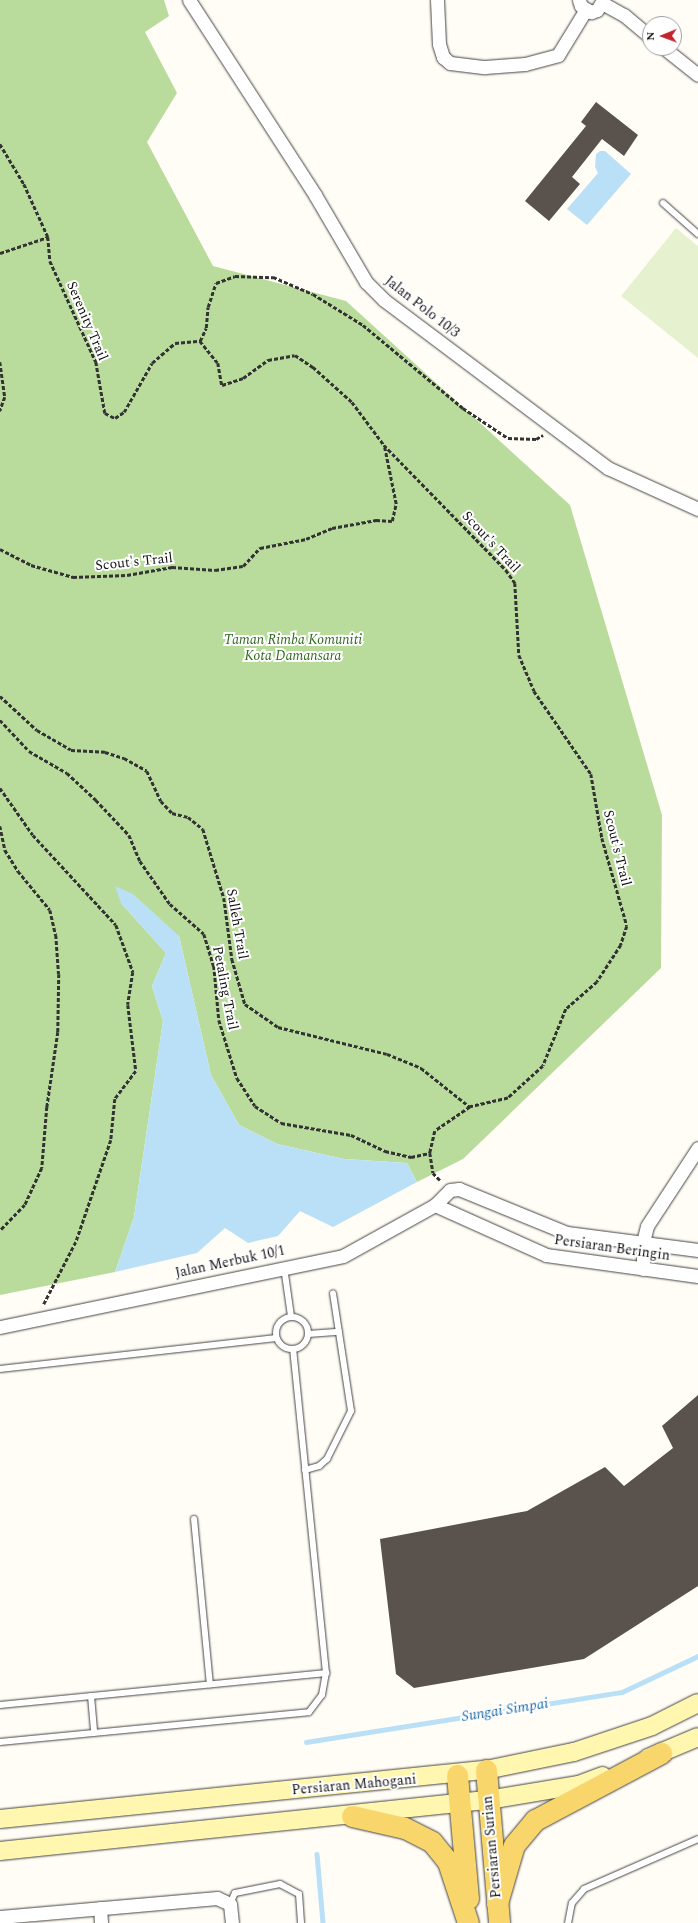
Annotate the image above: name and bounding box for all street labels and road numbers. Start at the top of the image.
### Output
street label: Jalan Polo 10/3 [381,273,463,341]
street label: Serenity Trail [63,279,111,363]
street label: Scout's Trail [458,508,524,576]
street label: Scout's Trail [94,550,174,574]
street label: Scout's Trail [599,808,635,888]
street label: Salleh Trail [223,887,251,961]
street label: Petaling Trail [209,945,241,1031]
street label: Persiaran Beringin [553,1232,671,1264]
street label: Jalan Merbuk 10/1 [174,1242,286,1282]
street label: Persiaran Mahogani [291,1771,417,1799]
street label: Persiaran Surian [479,1795,505,1899]

